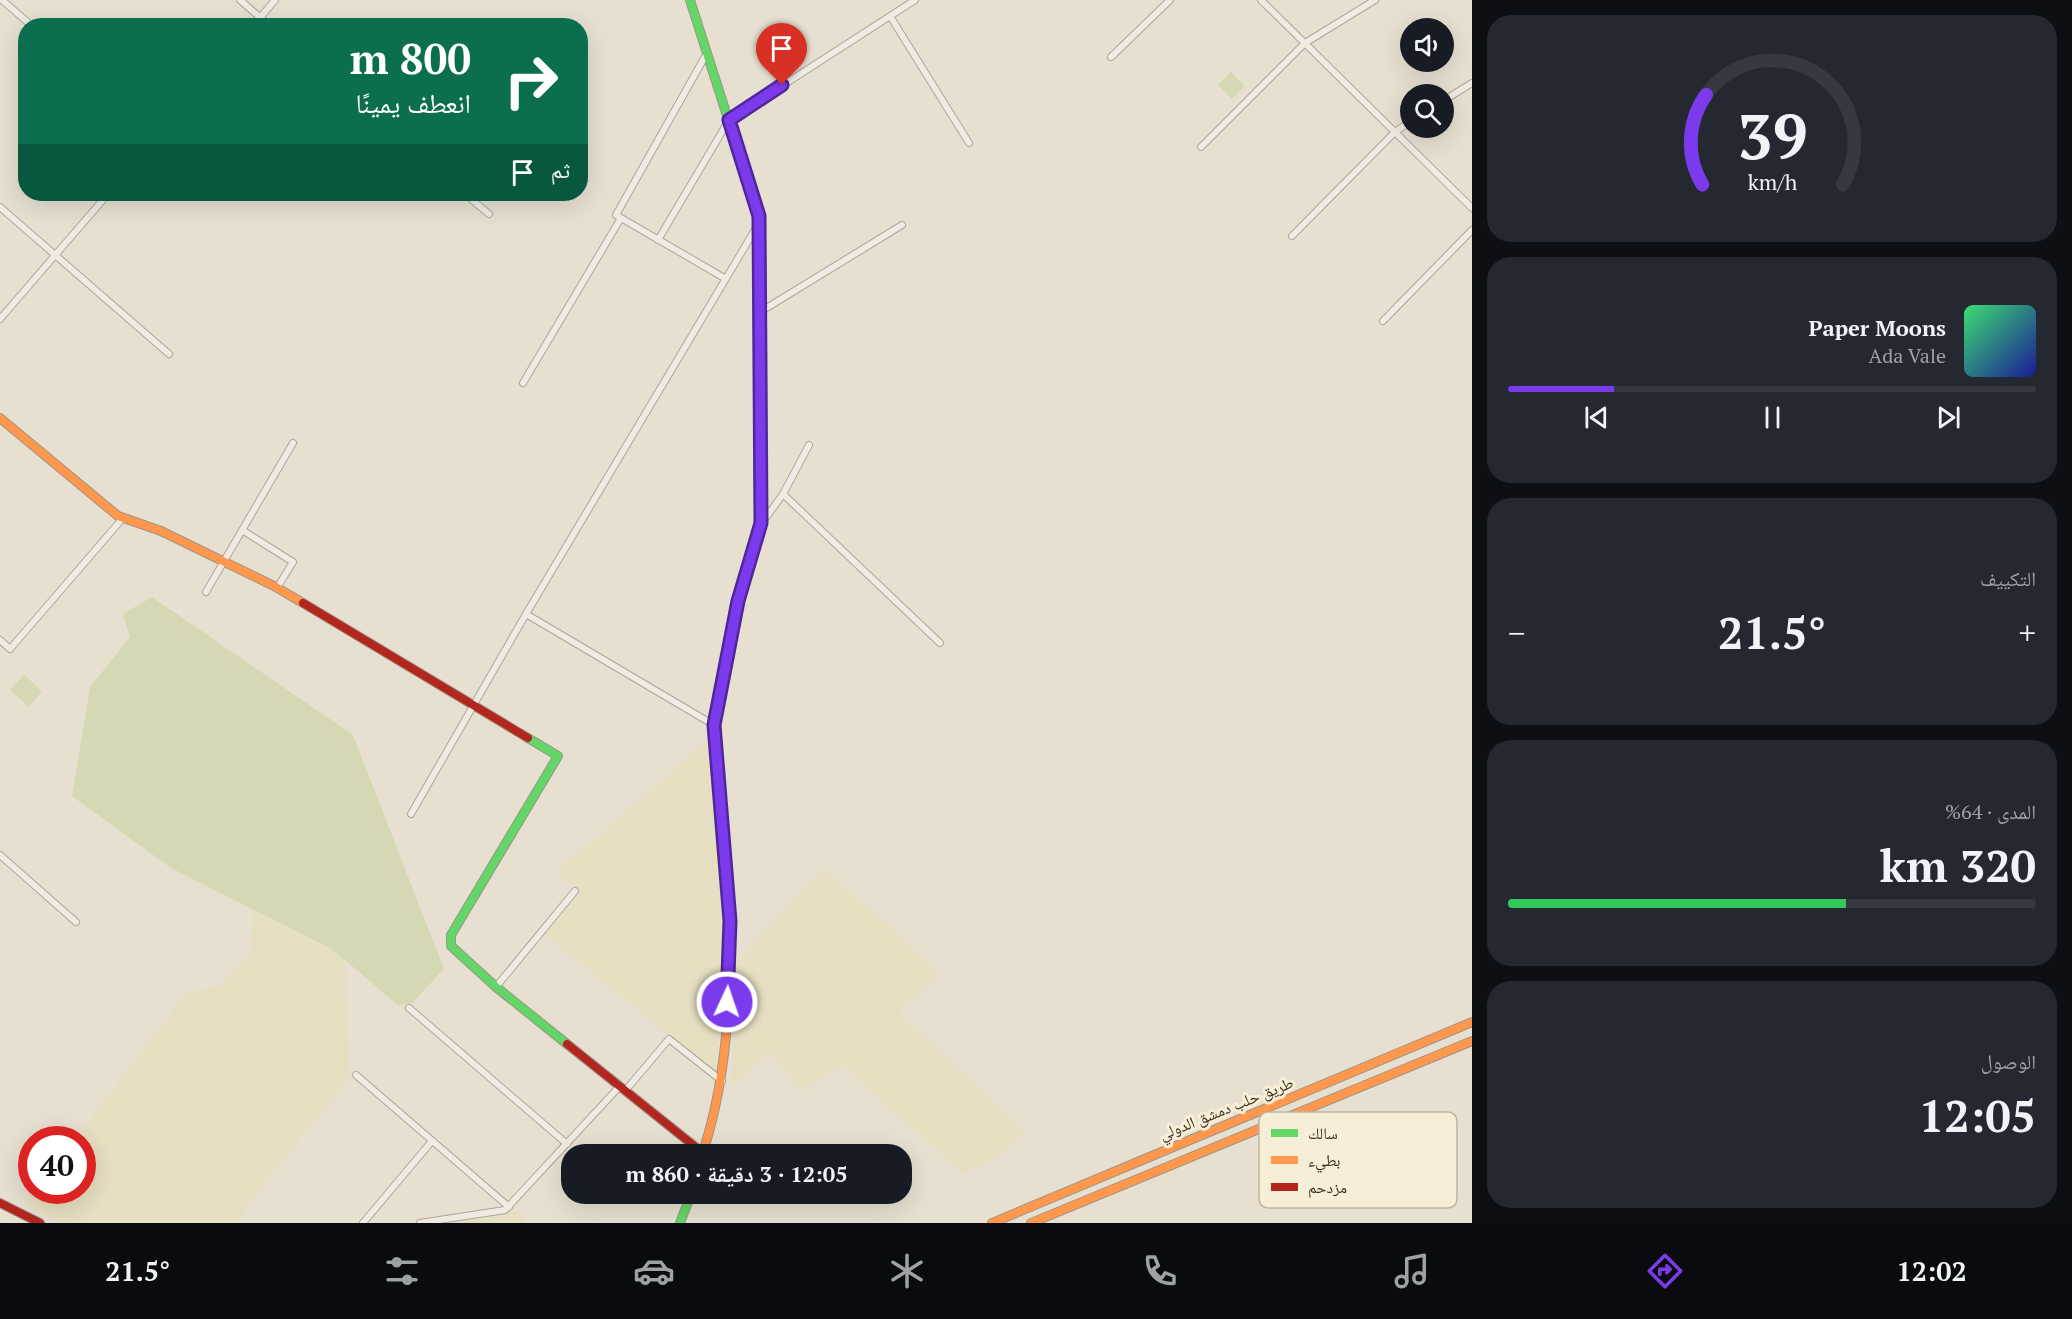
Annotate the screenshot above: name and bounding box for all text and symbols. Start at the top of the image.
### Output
map controls [1400,18,1454,138]
button: sound [1400,18,1454,72]
pin [756,23,807,85]
text: 800 m [350,30,471,86]
icon: arrive [765,32,798,65]
icon: right [492,42,570,120]
button: search [1400,84,1454,138]
text: انعطف يمينًا [356,85,471,121]
text: 39 [1737,94,1807,177]
text: ثم [551,155,570,184]
icon: arrive [506,156,539,189]
text: km/h [1747,169,1797,197]
text: Paper Moons [1808,313,1946,342]
text: Ada Vale [1869,342,1946,369]
icon: previous [1580,401,1613,434]
icon: pause [1756,401,1789,434]
icon: next [1932,401,1965,434]
text: التكييف [1980,565,2036,592]
text: 21.5° [1718,602,1826,662]
text: − [1508,611,1526,654]
text: + [2018,611,2036,654]
text: المدى · 64% [1945,798,2036,825]
text: 320 km [1880,835,2036,895]
position arrow [695,970,759,1034]
text: الوصول [1981,1048,2036,1075]
street label: طريق حلب دمشق الدولي [1156,1071,1297,1147]
text: 12:05 [1919,1085,2036,1145]
legend [1259,1112,1457,1208]
text: سالك [1308,1122,1338,1144]
speed limit sign: 40 [18,1126,96,1204]
text: بطيء [1308,1149,1340,1173]
text: 12:05 · 3 دقيقة · 860 m [625,1159,848,1188]
text: مزدحم [1308,1176,1347,1198]
icon: filters [381,1250,423,1292]
icon: car [633,1250,675,1292]
icon: climate [886,1250,928,1292]
icon: phone [1139,1250,1181,1292]
icon: music [1391,1250,1433,1292]
icon: directions [1644,1250,1686,1292]
text: 21.5° [105,1253,170,1289]
text: 12:02 [1896,1253,1967,1289]

